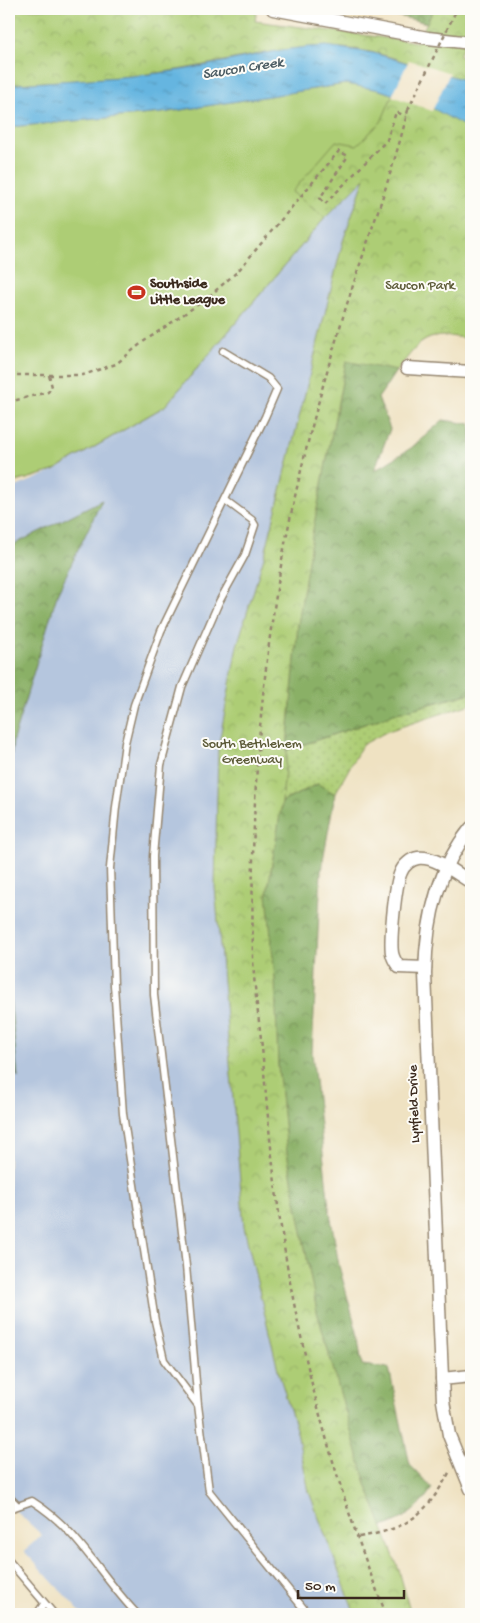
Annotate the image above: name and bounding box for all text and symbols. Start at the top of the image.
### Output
water label: Saucon Creek [201,54,286,84]
place label: Southside Little League [150,276,226,309]
park label: Saucon Park [385,278,457,295]
sports icon: Southside Little League [126,282,146,302]
park label: South Bethlehem Greenway [202,736,302,769]
street label: Lynfield Drive [405,1064,425,1143]
scale bar [298,1568,404,1600]
text: 50 m [305,1578,336,1596]

